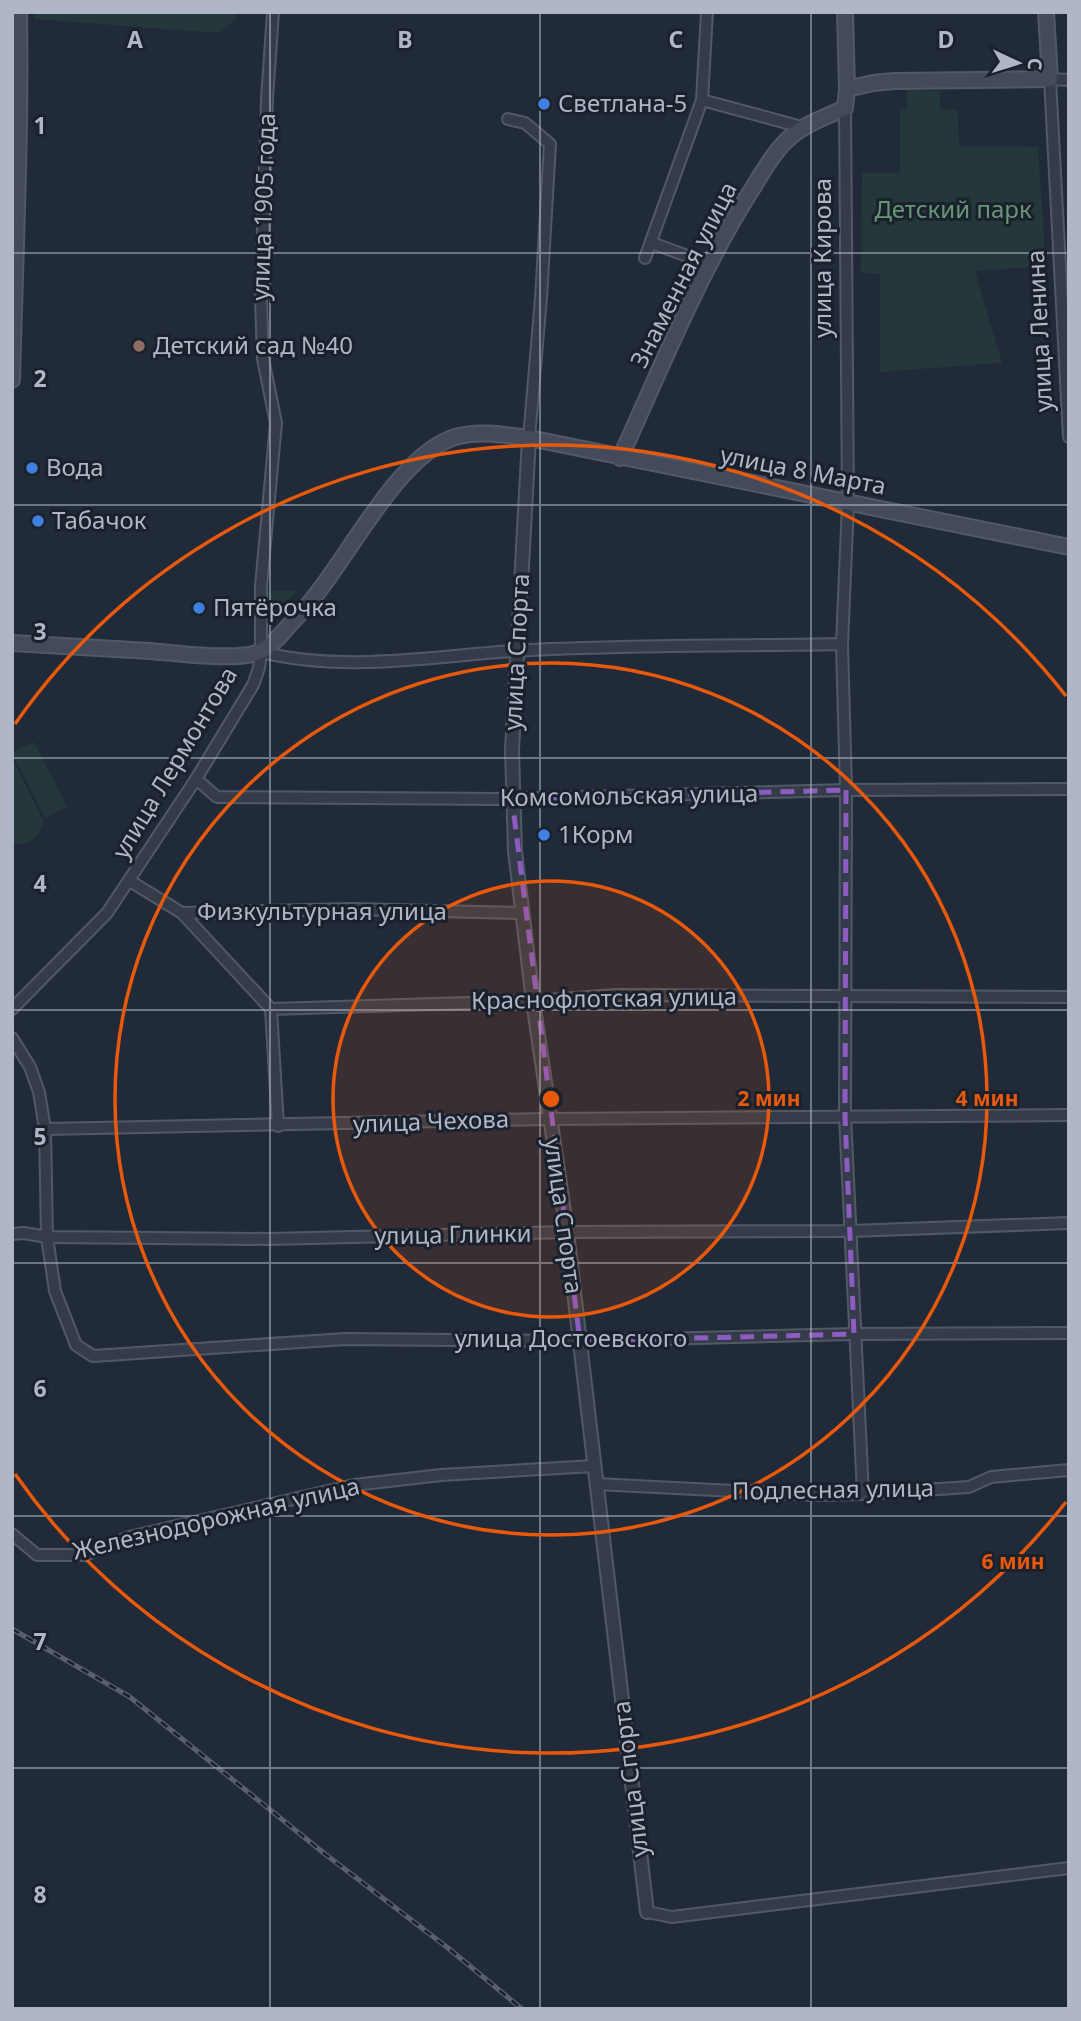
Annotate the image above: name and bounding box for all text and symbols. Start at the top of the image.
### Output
text: A [127,23,143,55]
text: B [397,23,413,55]
text: C [669,23,684,55]
text: D [938,23,954,55]
north arrow [983,28,1053,98]
text: С [1022,57,1048,71]
place label: Светлана-5 [558,86,687,119]
marker: Светлана-5 [536,96,552,112]
text: 1 [33,109,47,141]
street label: улица 1905 года [243,113,282,301]
street label: Знаменная улица [622,176,744,373]
street label: улица Кирова [805,178,838,338]
park label: Детский парк [874,192,1032,225]
street label: улица Ленина [1018,249,1059,413]
place label: Детский сад №40 [153,328,353,361]
marker: Детский сад №40 [131,338,147,354]
text: 2 [33,362,47,394]
street label: улица 8 Марта [718,437,889,502]
place label: Вода [46,450,104,483]
marker: Вода [24,460,40,476]
place label: Табачок [52,503,147,536]
marker: Табачок [30,513,46,529]
street label: улица Спорта [495,573,536,731]
place label: Пятёрочка [213,590,337,623]
marker: Пятёрочка [191,600,207,616]
text: 3 [33,615,47,647]
street label: улица Лермонтова [103,660,244,864]
street label: Комсомольская улица [499,776,758,813]
place label: 1Корм [558,817,634,850]
marker: 1Корм [536,827,552,843]
text: 4 [33,867,47,899]
street label: Физкультурная улица [197,894,447,927]
street label: Краснофлотская улица [471,979,737,1016]
text: 2 мин [738,1084,800,1112]
text: 4 мин [956,1084,1018,1112]
centre of rings [539,1087,563,1111]
street label: улица Чехова [352,1101,510,1140]
text: 5 [33,1120,47,1152]
street label: улица Спорта [537,1136,592,1296]
street label: улица Глинки [374,1216,532,1251]
street label: улица Достоевского [455,1321,687,1354]
text: 6 [33,1372,47,1404]
street label: Железнодорожная улица [69,1468,363,1567]
street label: Подлесная улица [732,1470,934,1507]
text: 6 мин [982,1547,1044,1575]
text: 7 [33,1625,47,1657]
street label: улица Спорта [604,1699,655,1859]
text: 8 [33,1878,47,1910]

